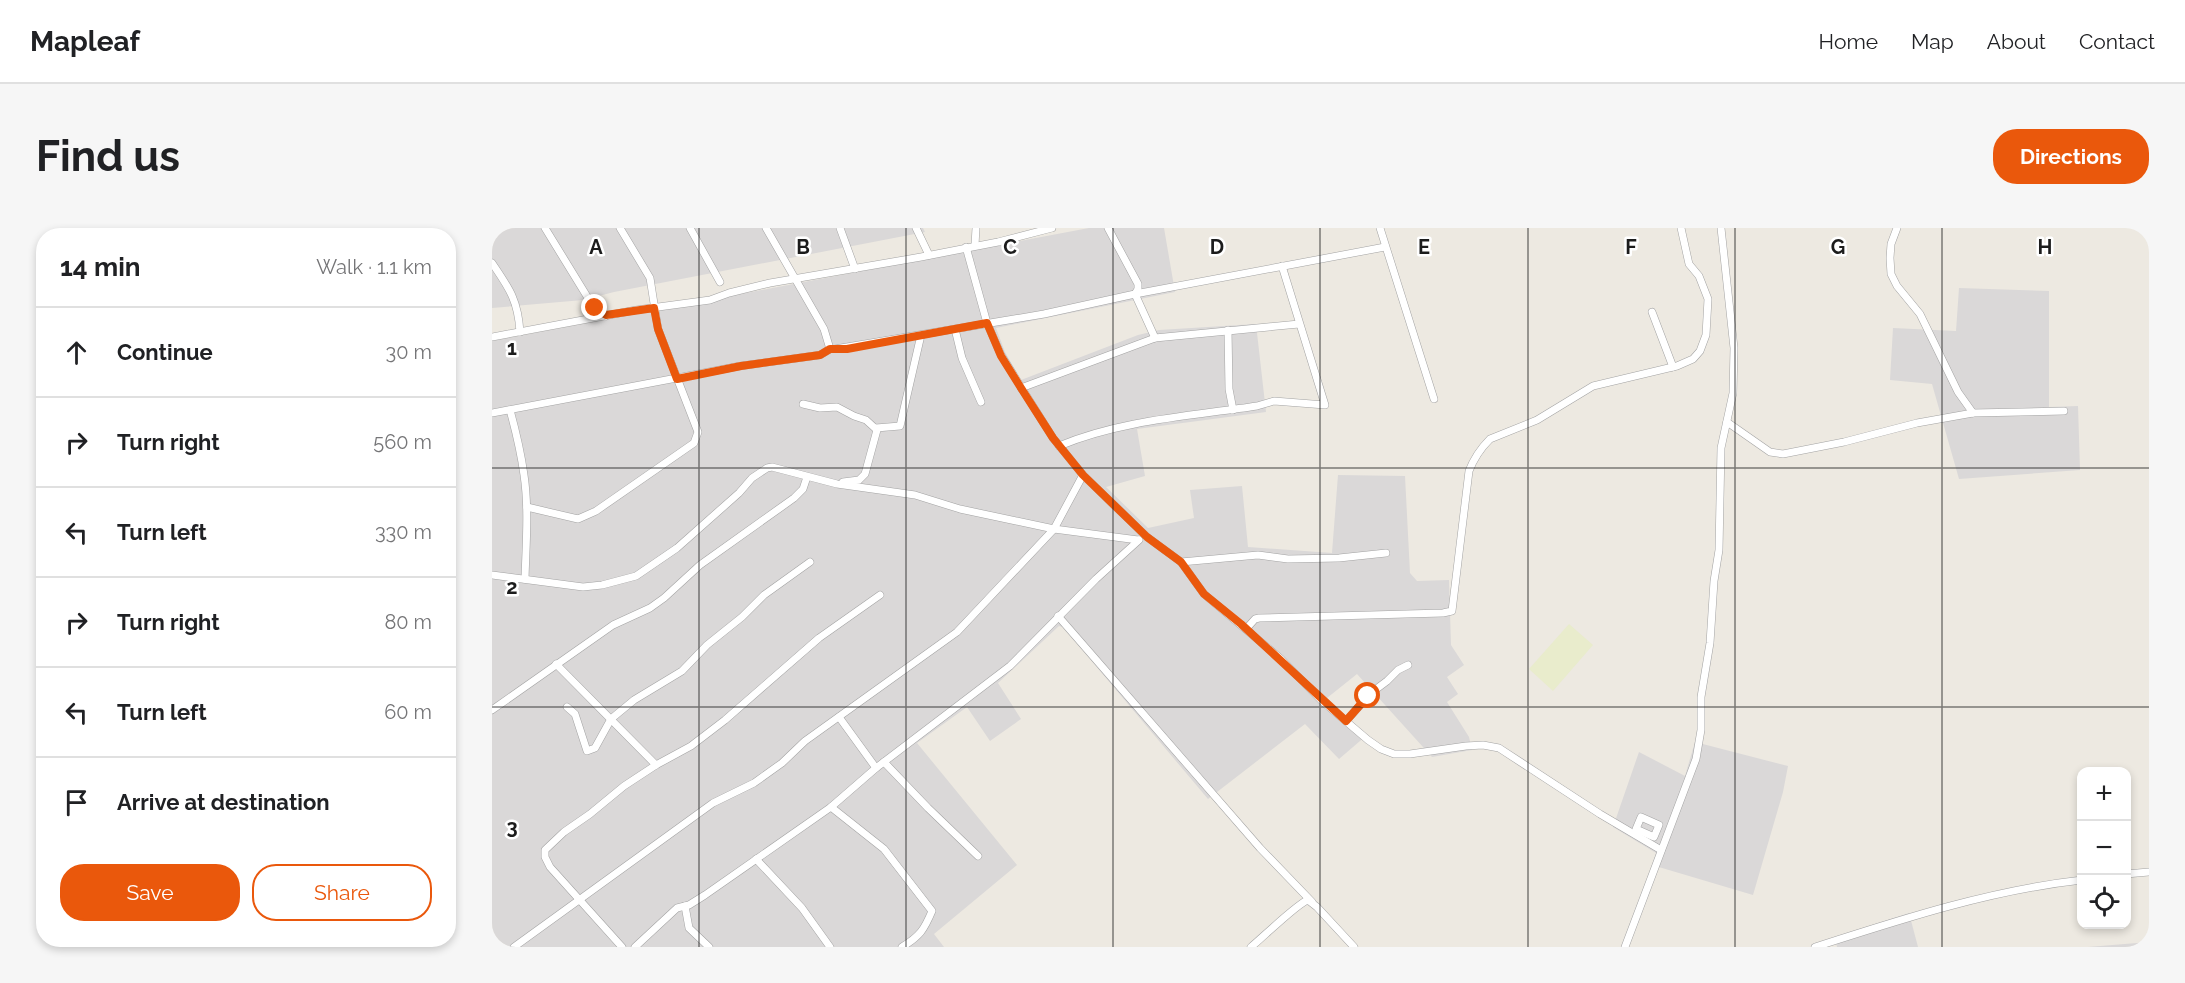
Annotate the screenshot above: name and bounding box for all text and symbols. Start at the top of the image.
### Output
text: Mapleaf [30,25,140,58]
text: Home [1819,29,1878,54]
text: Map [1911,29,1954,54]
text: About [1987,29,2046,54]
text: Contact [2079,29,2155,54]
button: Directions [1993,129,2149,184]
text: Find us [36,132,180,181]
text: A [589,235,603,259]
text: B [796,235,810,259]
text: C [1003,235,1017,259]
text: D [1210,235,1224,259]
text: E [1418,235,1430,259]
text: F [1625,235,1637,259]
text: G [1831,235,1845,259]
text: H [2038,235,2052,259]
text: 14 min [60,252,140,282]
text: Walk · 1.1 km [316,255,432,279]
route end [581,294,607,320]
icon: ahead [60,336,93,369]
text: 1 [507,336,517,360]
text: Continue [117,339,213,365]
text: 30 m [386,340,432,364]
icon: right [60,426,93,459]
text: Turn right [117,429,220,455]
text: 560 m [373,430,432,454]
icon: left [60,516,93,549]
text: Turn left [117,519,207,545]
text: 330 m [375,520,432,544]
text: 2 [506,575,518,599]
icon: right [60,606,93,639]
text: Turn right [117,609,220,635]
text: 80 m [384,610,432,634]
route start [1354,682,1380,708]
icon: left [60,696,93,729]
text: Turn left [117,699,207,725]
text: 60 m [384,700,432,724]
map controls [2077,767,2131,929]
button: + [2077,767,2131,821]
icon: arrive [60,786,93,819]
text: Arrive at destination [117,789,330,815]
text: 3 [506,815,518,839]
button: − [2077,821,2131,875]
button: Save [60,864,240,921]
button: Share [252,864,432,921]
button: locate [2077,875,2131,929]

